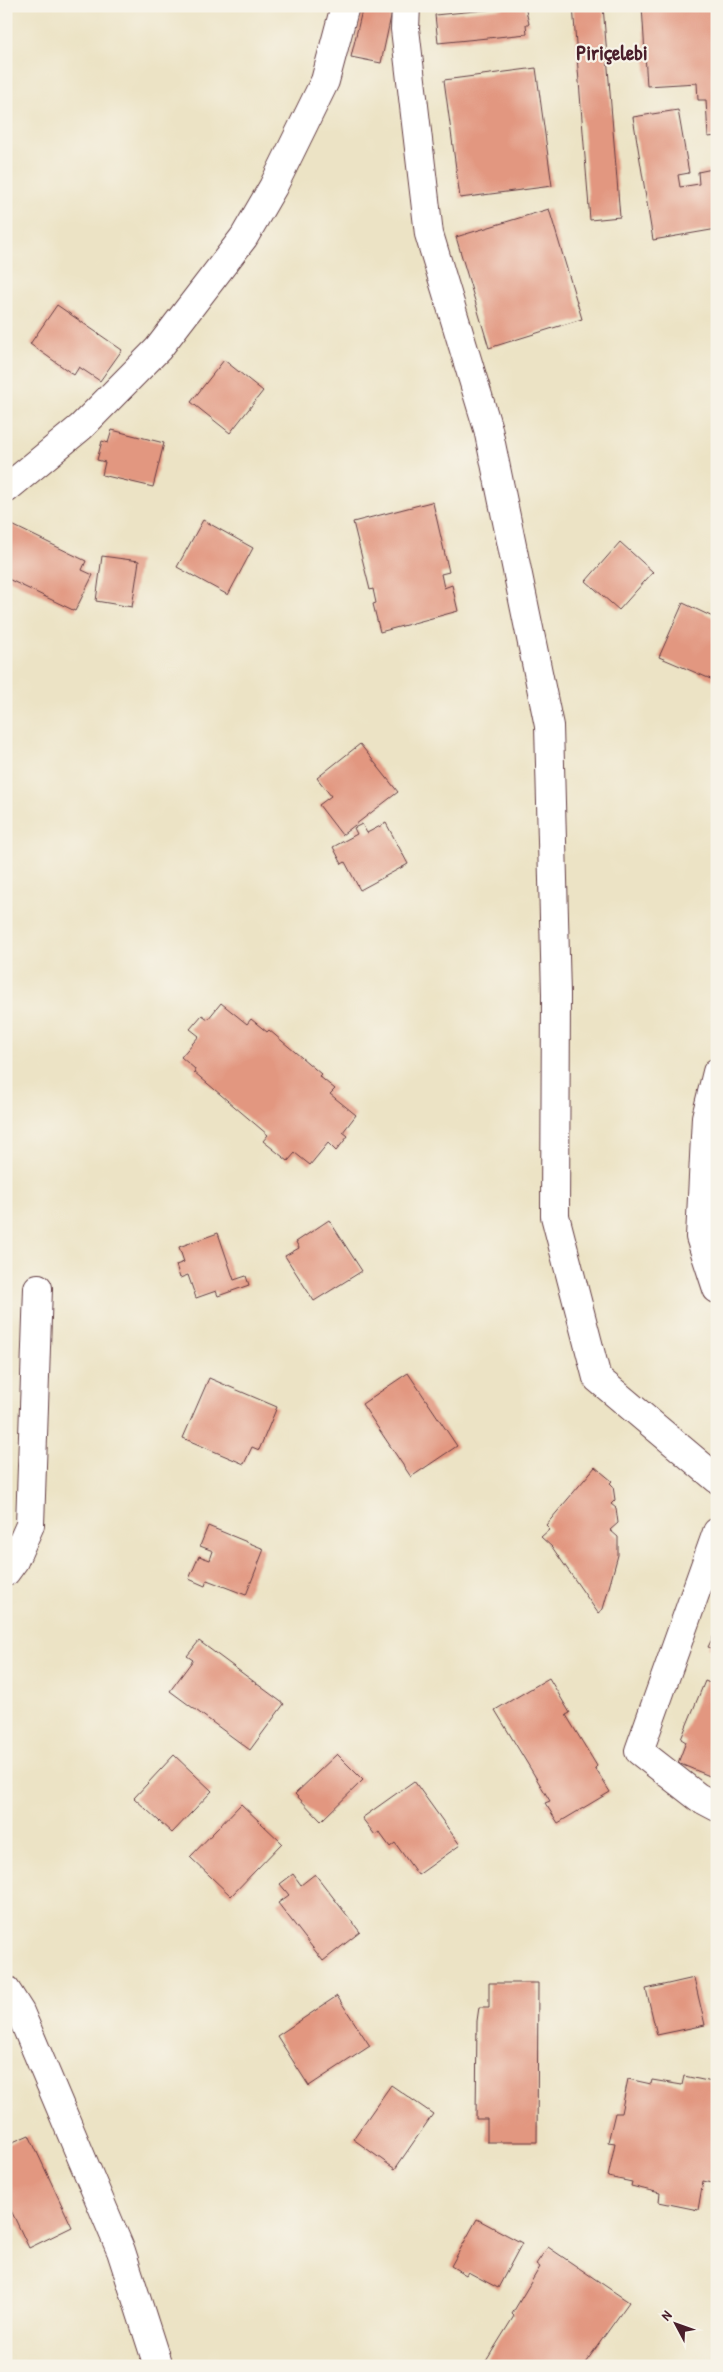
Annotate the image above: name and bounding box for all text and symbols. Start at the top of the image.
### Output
district label: Piriçelebi [576,38,648,67]
north arrow [650,2300,700,2350]
text: N [656,2306,676,2324]

